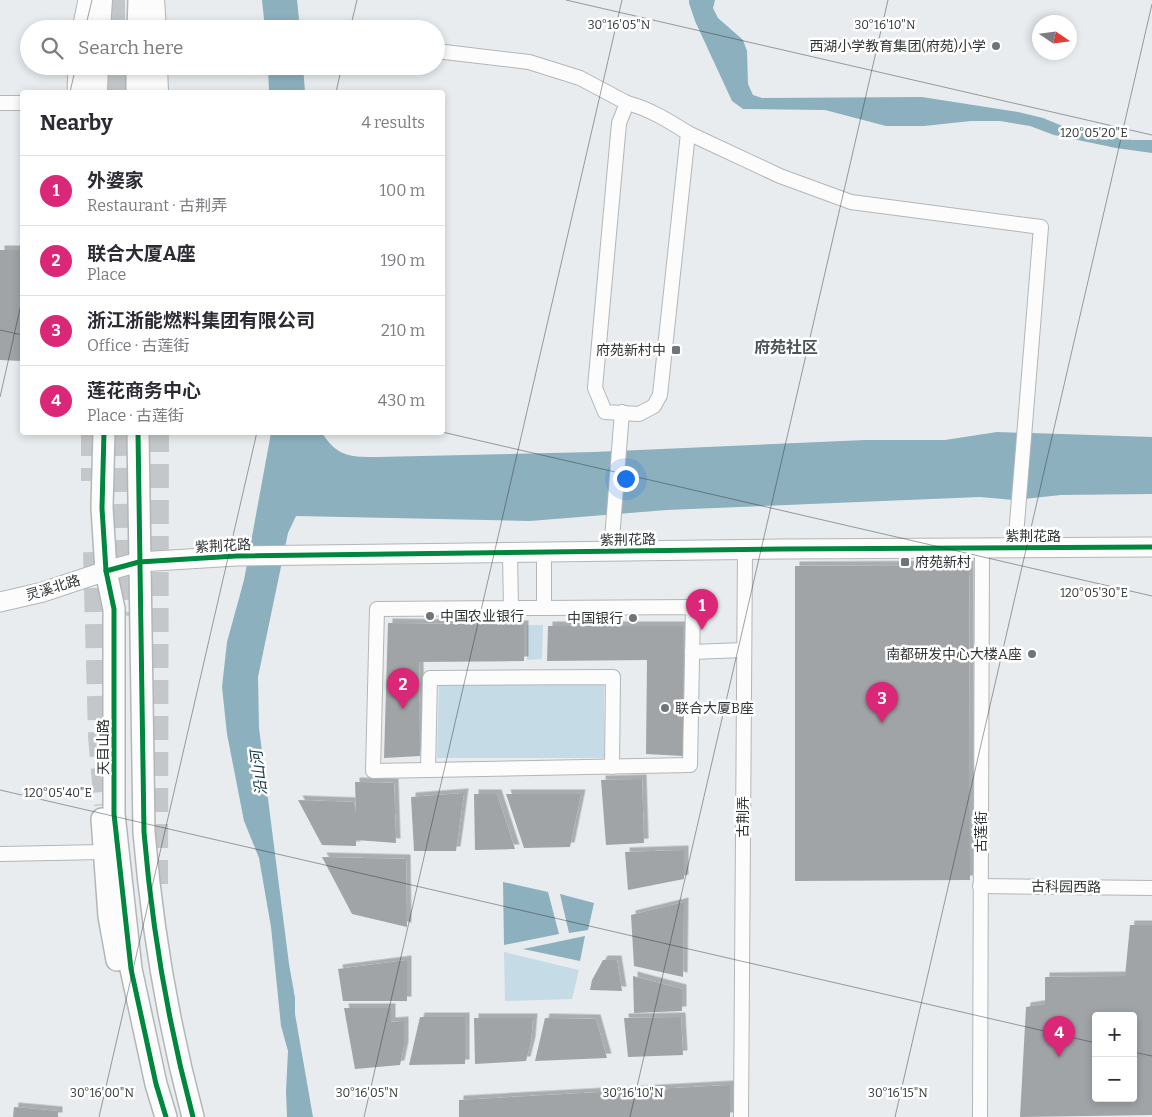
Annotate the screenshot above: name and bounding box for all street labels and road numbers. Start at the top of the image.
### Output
street label: 紫荆花路 [1005,528,1061,545]
street label: 紫荆花路 [600,531,656,549]
street label: 紫荆花路 [195,536,251,556]
street label: 灵溪北路 [24,572,82,604]
street label: 天目山路 [95,719,112,775]
street label: 古荆弄 [735,796,752,838]
street label: 古莲街 [973,811,990,853]
street label: 古科园西路 [1031,878,1101,896]

